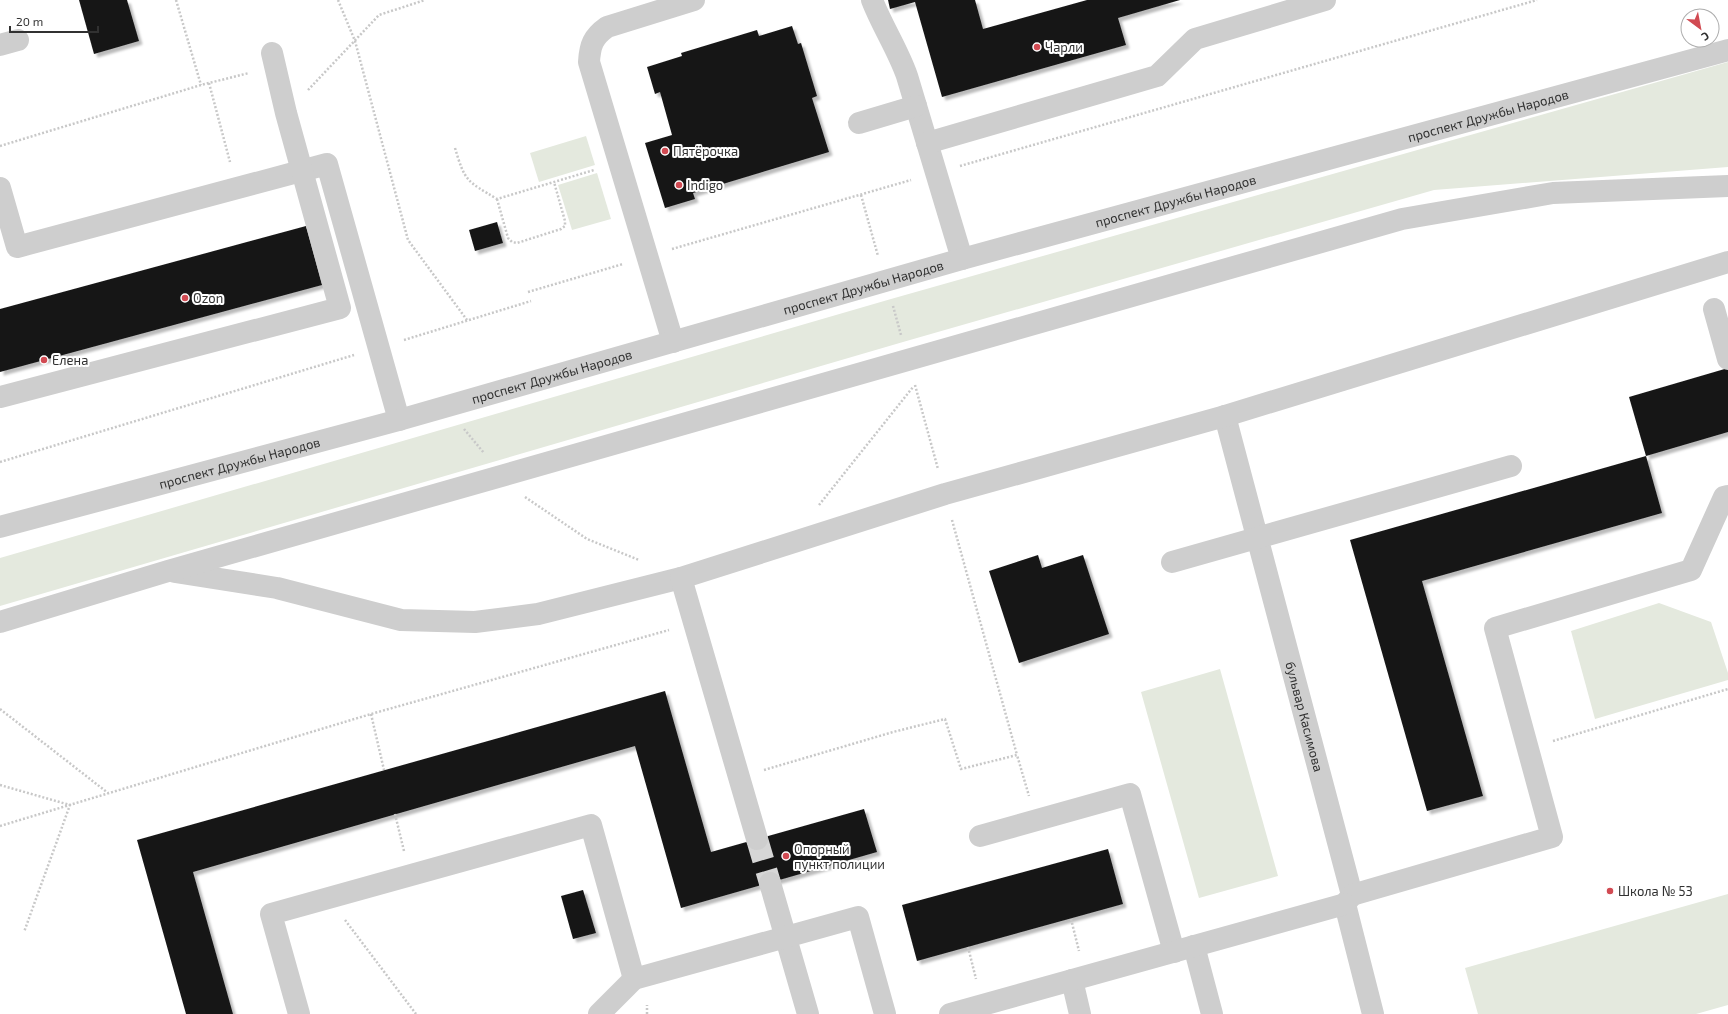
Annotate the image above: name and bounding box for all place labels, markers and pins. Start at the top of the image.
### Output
place label: Чарли [1045,39,1083,55]
marker: Чарли [1032,42,1042,52]
place label: Пятёрочка [673,143,738,159]
marker: Пятёрочка [660,146,670,156]
place label: Indigo [687,177,723,193]
marker: Indigo [674,180,684,190]
place label: Ozon [193,290,223,306]
marker: Ozon [180,293,190,303]
place label: Елена [52,352,88,368]
marker: Елена [39,355,49,365]
place label: Опорный пункт полиции [794,841,885,872]
marker: Опорный пункт полиции [781,851,791,861]
place label: Школа № 53 [1618,883,1693,899]
marker: Школа № 53 [1605,886,1615,896]

